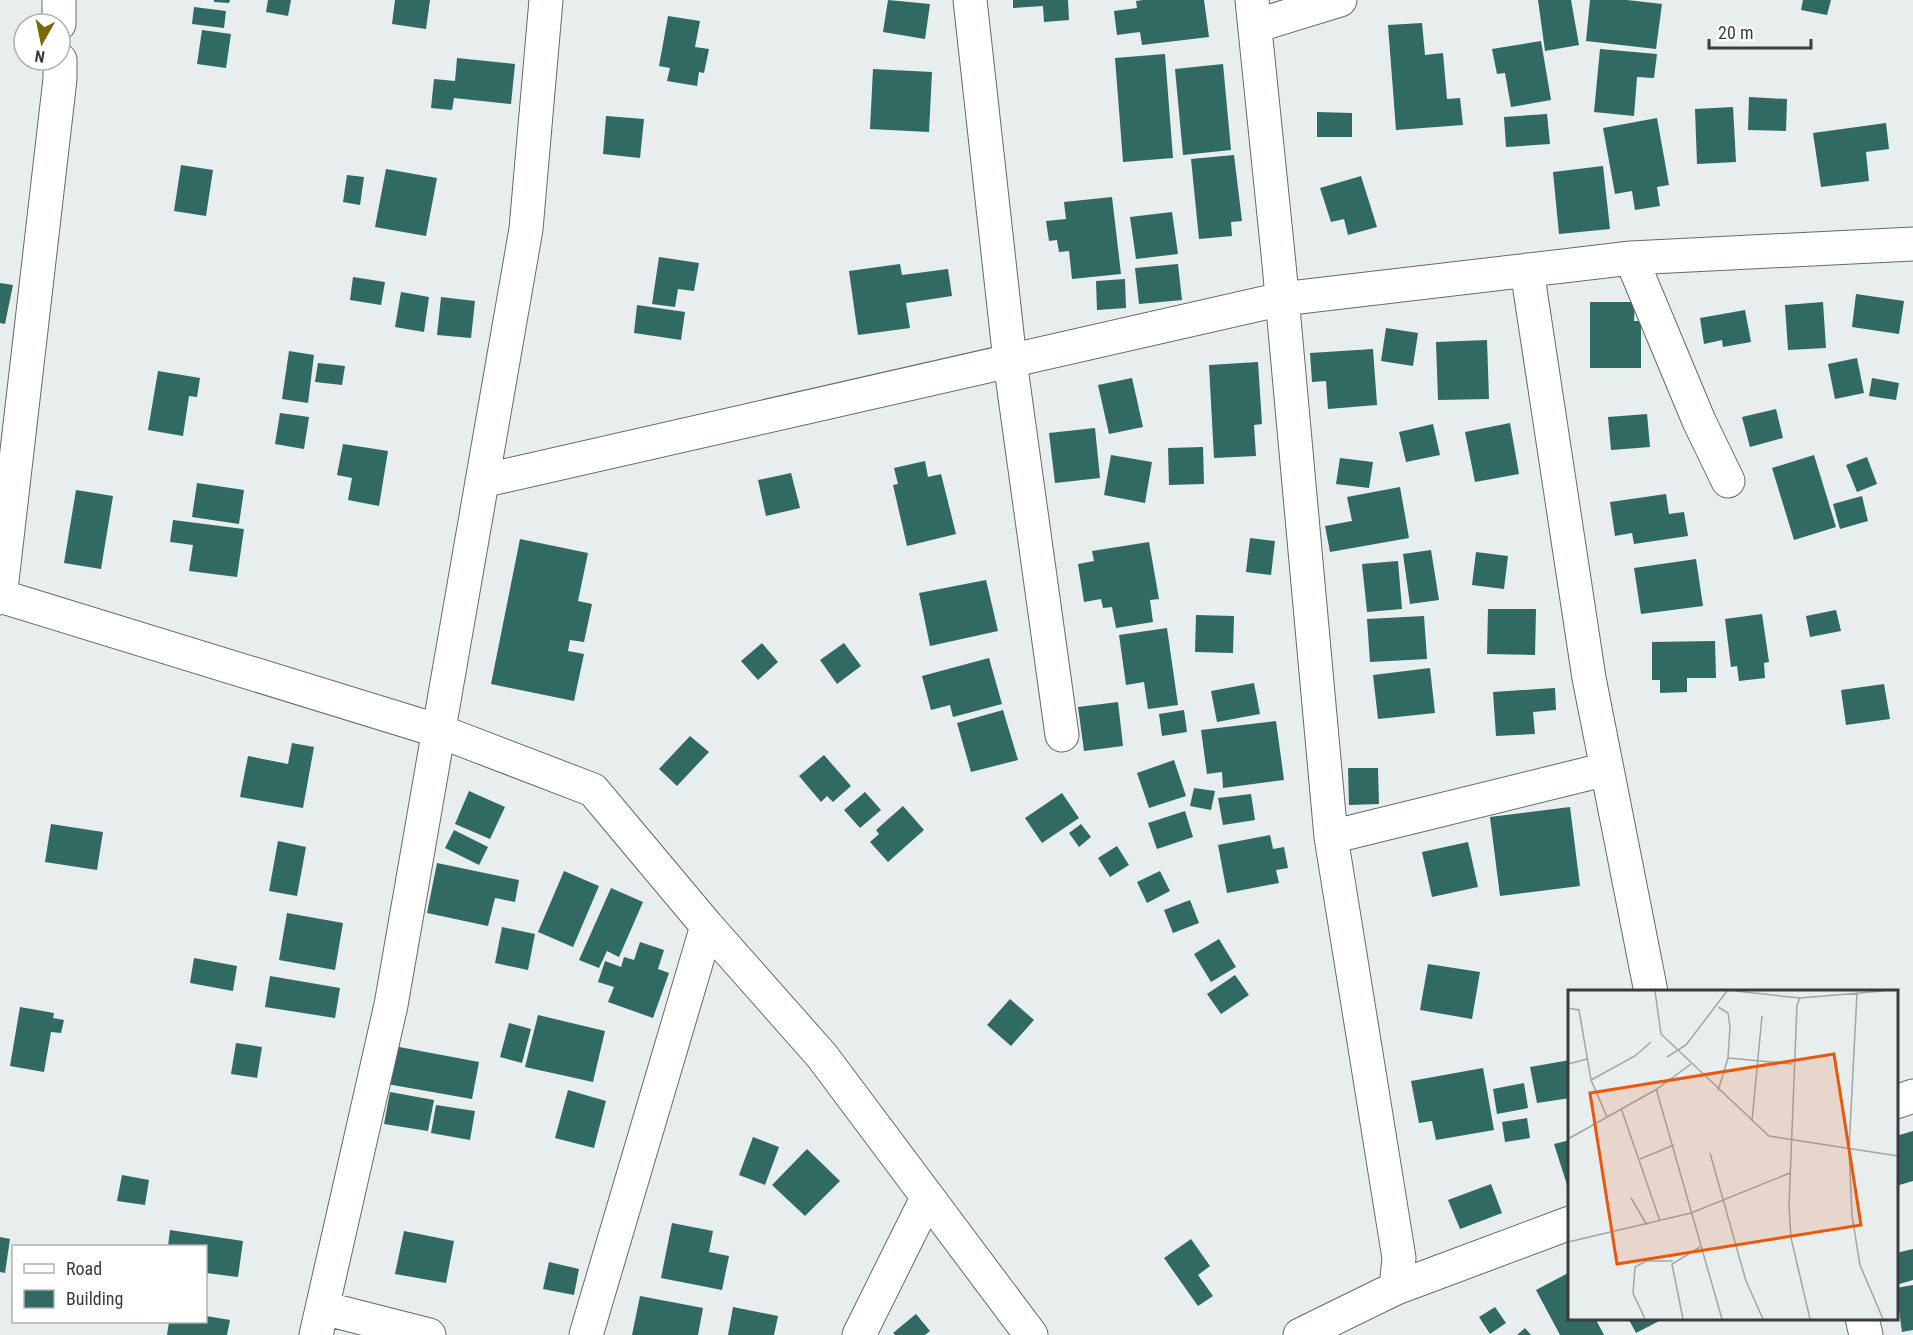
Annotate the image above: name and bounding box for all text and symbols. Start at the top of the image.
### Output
north arrow [12,12,72,72]
scale bar [1709,12,1811,50]
text: 20 m [1718,22,1753,43]
text: N [33,46,46,66]
inset map [1568,990,1898,1320]
legend [12,1245,207,1323]
text: Road [66,1258,102,1279]
text: Building [66,1288,123,1309]

